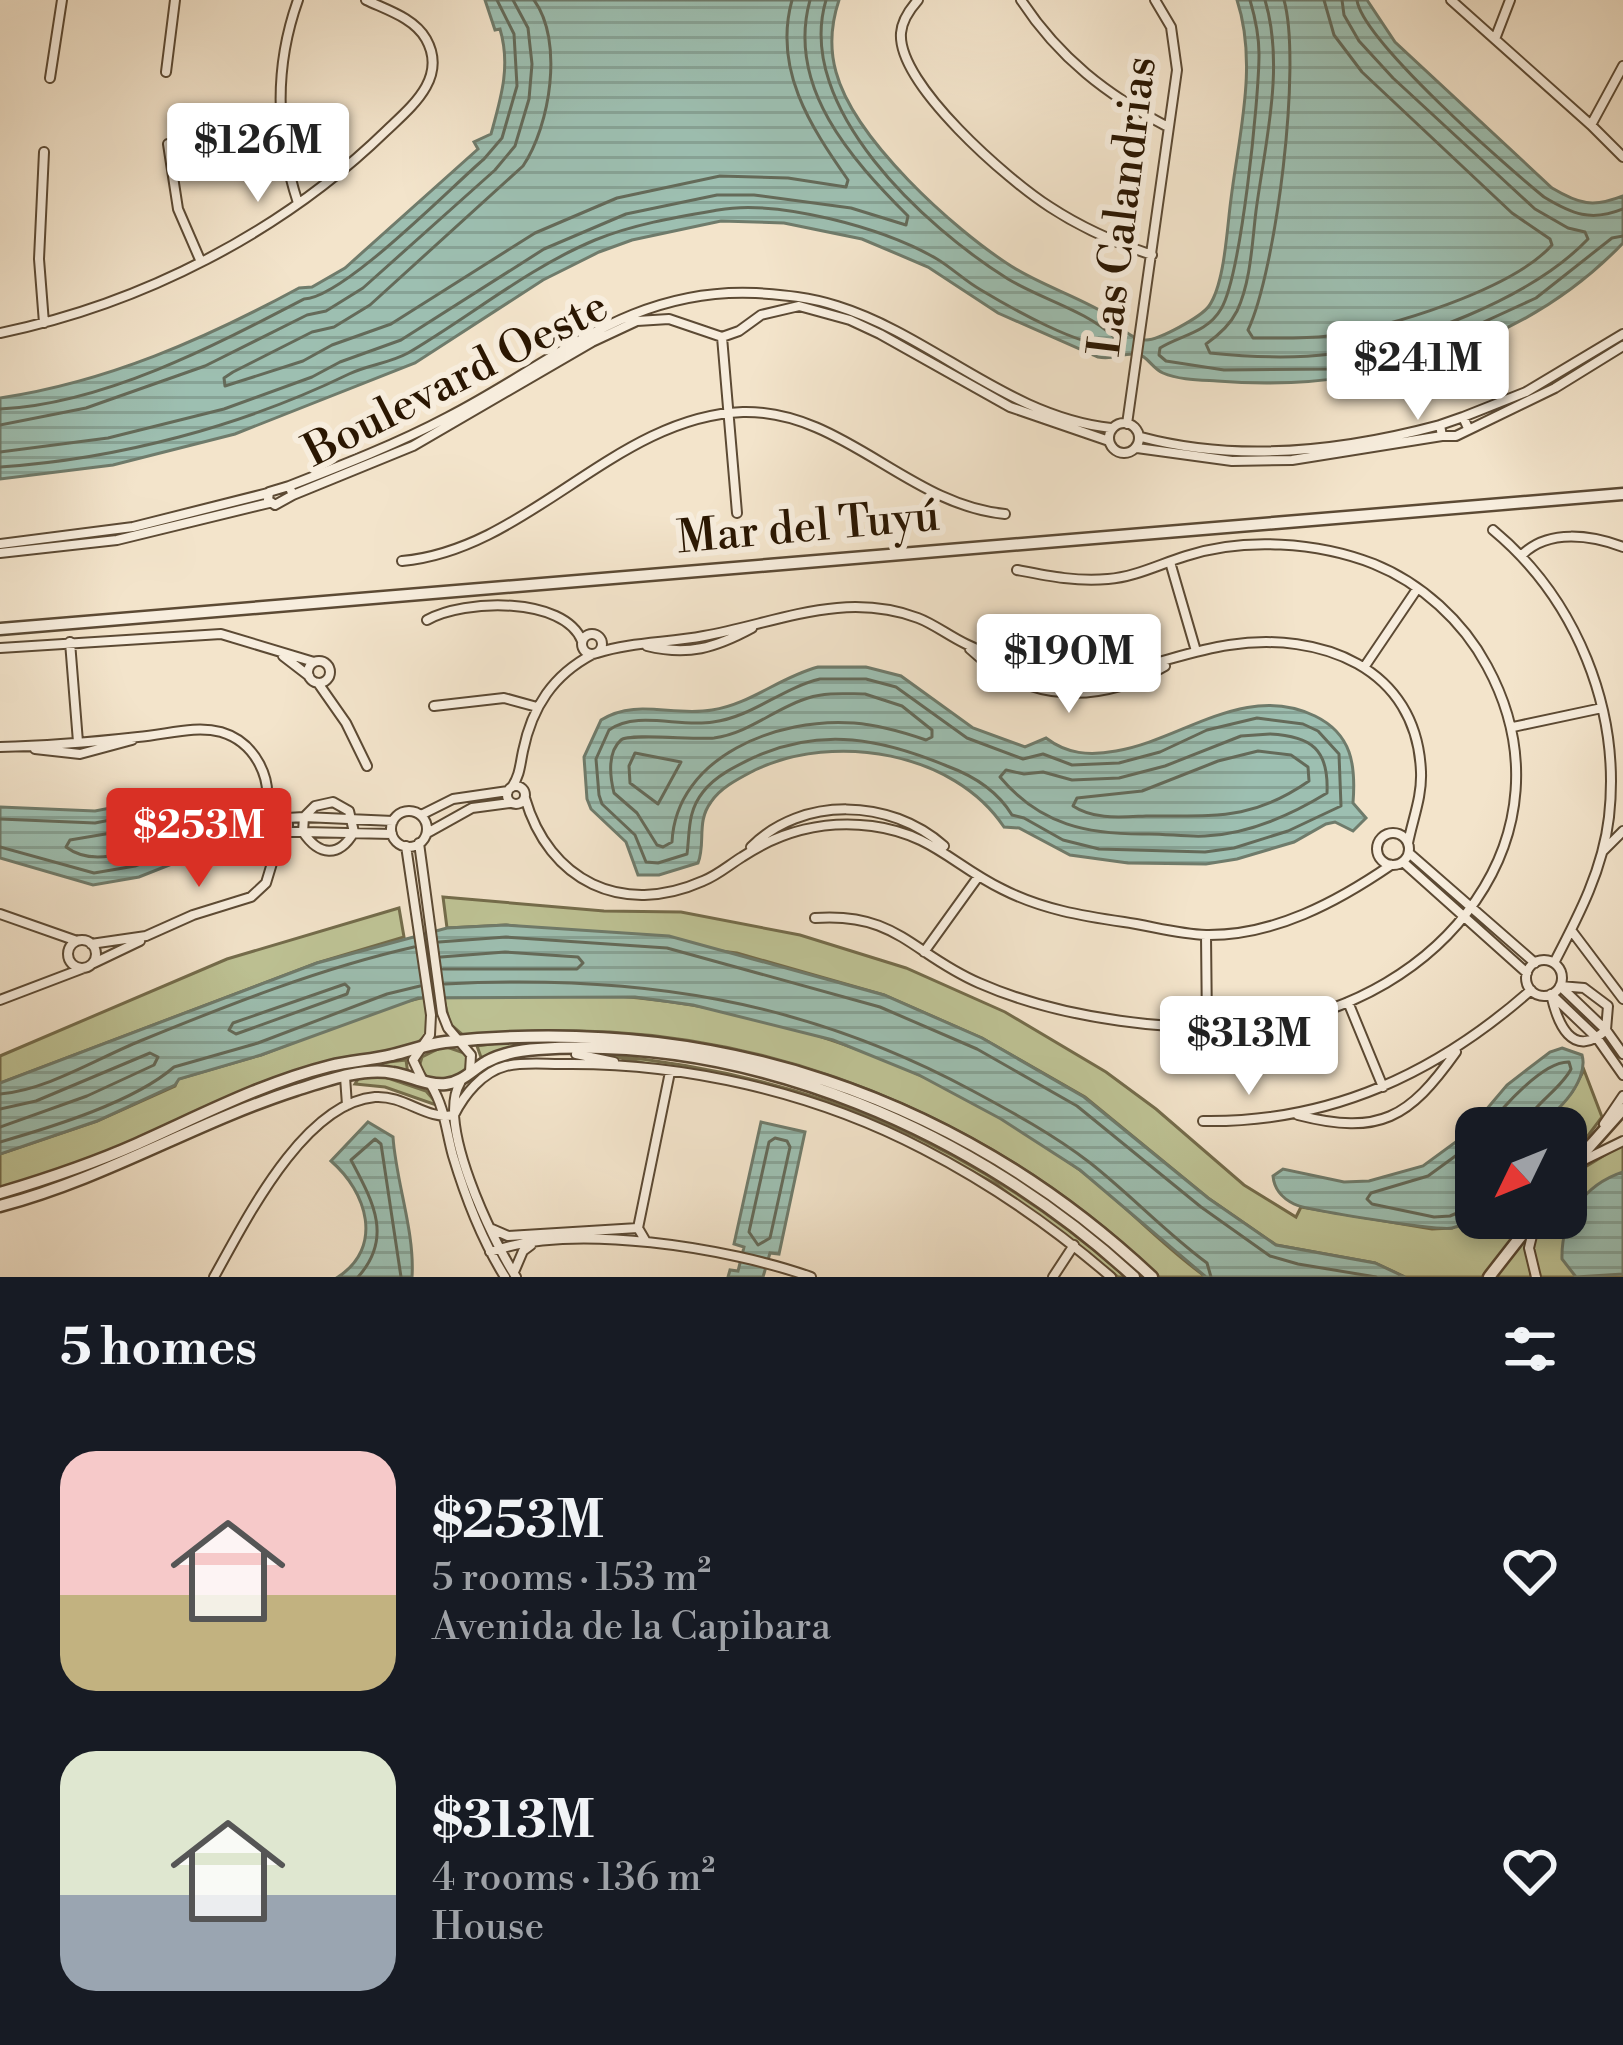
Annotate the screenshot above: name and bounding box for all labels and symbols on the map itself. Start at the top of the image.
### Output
street label: Las Calandrias [1077,53,1170,359]
pin: $126M [174,103,342,205]
street label: Boulevard Oeste [294,278,618,481]
pin: $241M [1334,321,1502,423]
street label: Mar del Tuyú [675,488,942,567]
pin: $190M [985,614,1153,716]
pin: $253M [115,788,283,890]
pin: $313M [1165,996,1333,1098]
north arrow [1455,1107,1587,1239]

